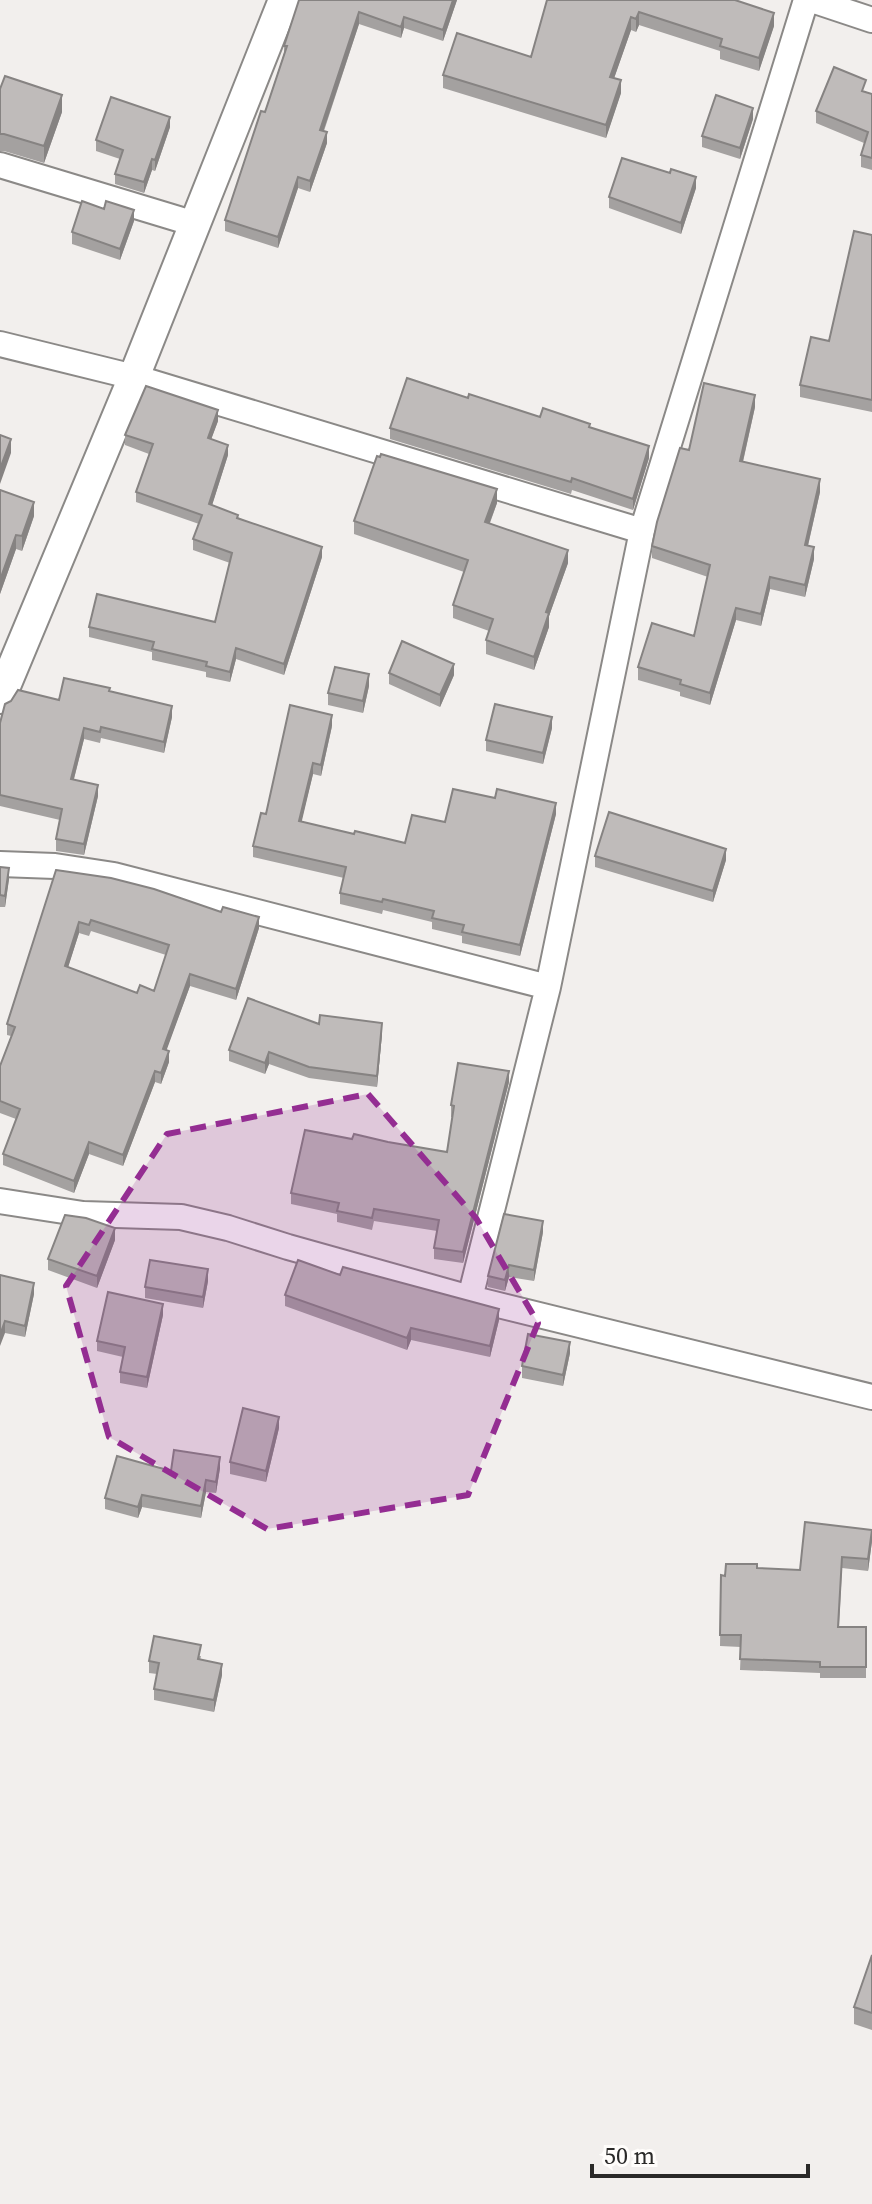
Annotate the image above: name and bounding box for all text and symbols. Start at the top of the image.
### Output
scale bar [592,2128,808,2178]
text: 50 m [604,2139,655,2172]

